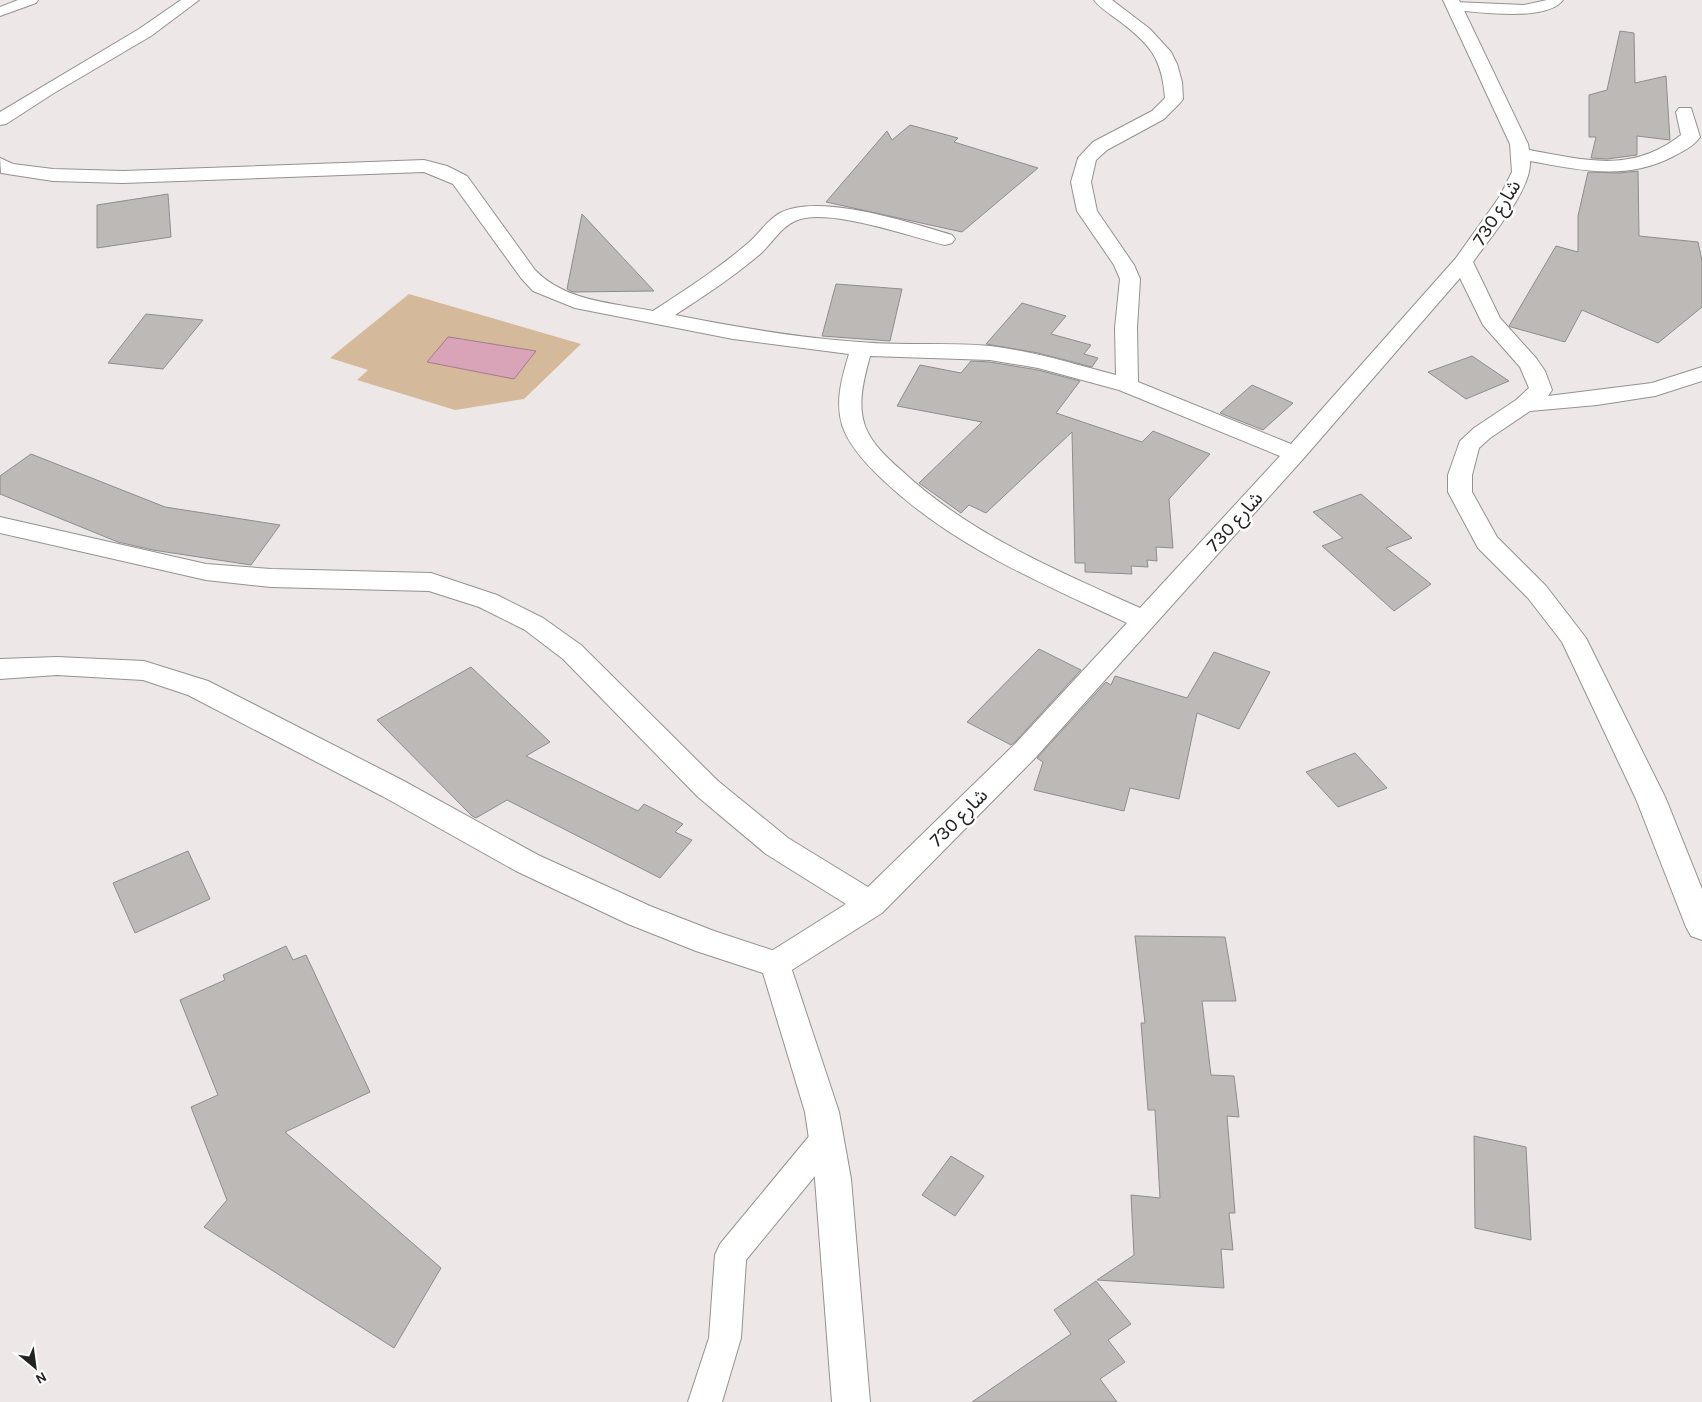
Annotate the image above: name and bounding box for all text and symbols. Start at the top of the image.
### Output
street label: شارع 730 [1468,176,1527,250]
street label: شارع 730 [1202,487,1269,557]
street label: شارع 730 [925,784,994,853]
north arrow [10,1342,60,1392]
text: N [33,1368,50,1388]

